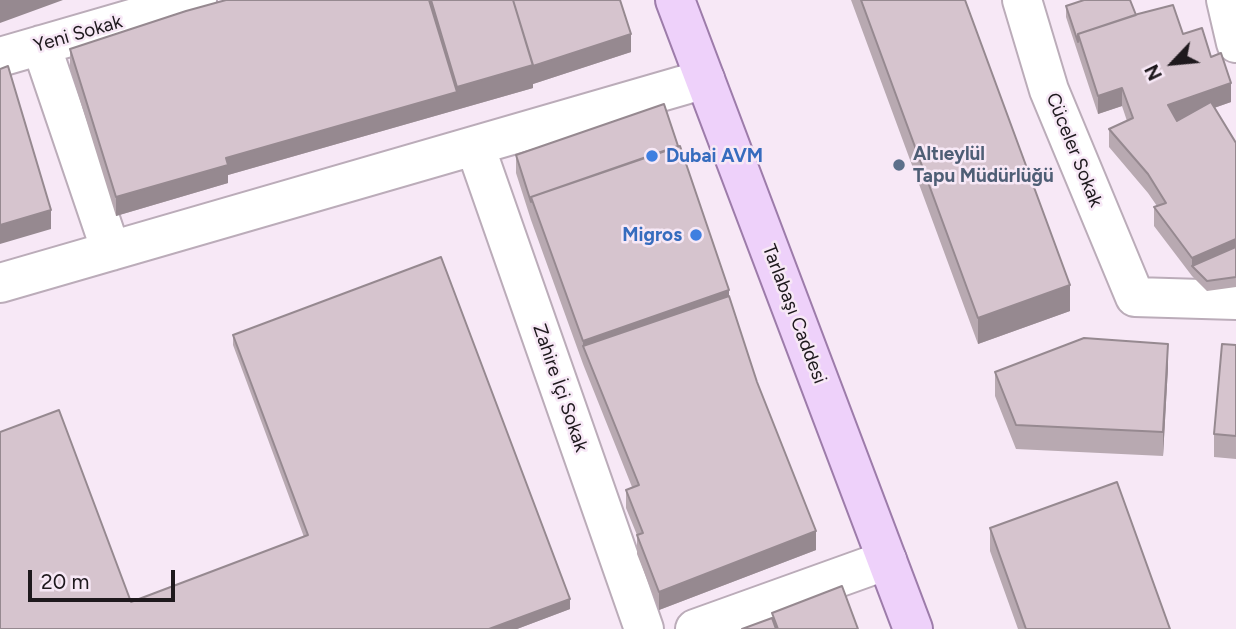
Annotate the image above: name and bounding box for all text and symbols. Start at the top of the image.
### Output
street label: Yeni Sokak [31,10,125,58]
north arrow [1138,28,1208,98]
text: N [1140,61,1167,84]
street label: Cüceler Sokak [1041,90,1107,210]
place label: Altıeylül Tapu Müdürlüğü [913,143,1054,187]
place label: Dubai AVM [666,145,763,167]
marker: Dubai AVM [644,148,660,164]
marker: Altıeylül Tapu Müdürlüğü [891,157,907,173]
place label: Migros [622,224,682,246]
marker: Migros [688,227,704,243]
street label: Tarlabaşı Caddesi [757,241,831,387]
street label: Zahire İçi Sokak [527,321,593,455]
scale bar [32,556,178,600]
text: 20 m [41,569,89,594]

